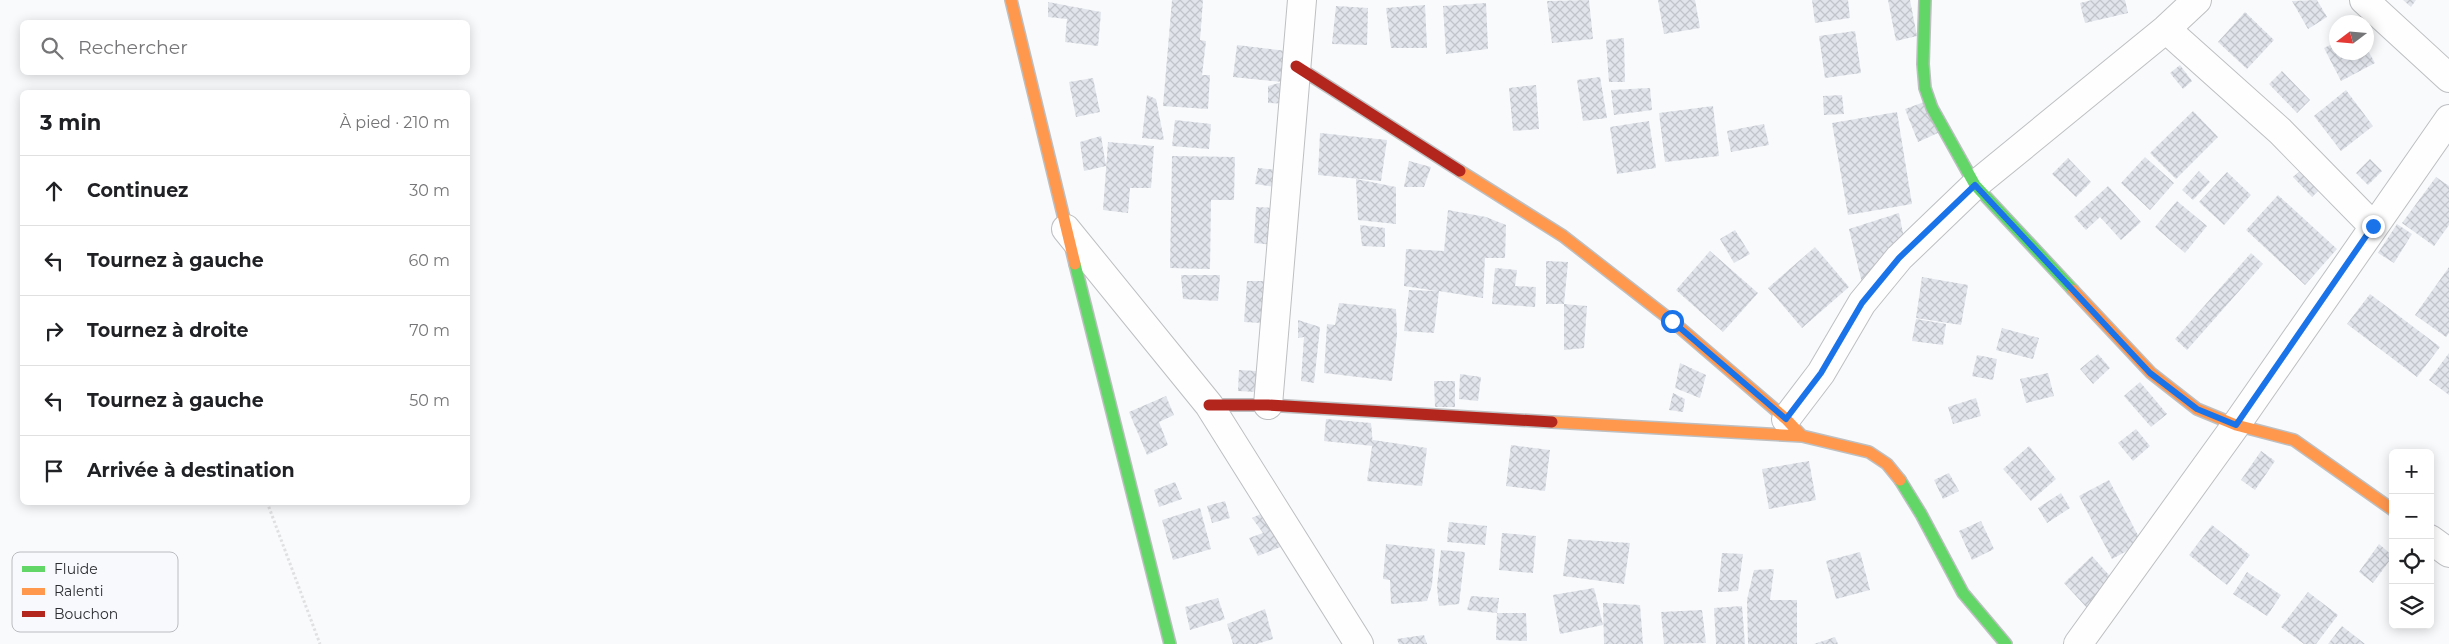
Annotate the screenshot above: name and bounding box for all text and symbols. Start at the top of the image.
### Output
north arrow [2329,15,2374,60]
search box [20,20,470,75]
icon: search [38,34,66,62]
text: Rechercher [78,36,188,59]
text: 3 min [40,110,101,135]
text: À pied · 210 m [340,113,450,132]
icon: ahead [40,177,68,205]
text: Continuez [87,179,188,202]
text: 30 m [409,181,450,200]
route end [2362,215,2385,238]
icon: left [40,247,68,275]
text: Tournez à gauche [87,249,264,272]
text: 60 m [408,251,450,270]
route start [1661,310,1684,333]
icon: right [40,317,68,345]
text: Tournez à droite [87,319,248,342]
text: 70 m [409,321,450,340]
icon: left [40,387,68,415]
text: Tournez à gauche [87,389,264,412]
text: 50 m [409,391,450,410]
map controls [2389,449,2434,629]
button: + [2389,449,2434,494]
icon: arrive [40,457,68,485]
text: Arrivée à destination [87,459,295,482]
button: − [2389,494,2434,539]
button: locate [2389,539,2434,584]
legend [12,552,178,632]
text: Fluide [54,560,98,578]
text: Ralenti [54,582,103,600]
button: layers [2389,584,2434,629]
text: Bouchon [54,605,118,623]

